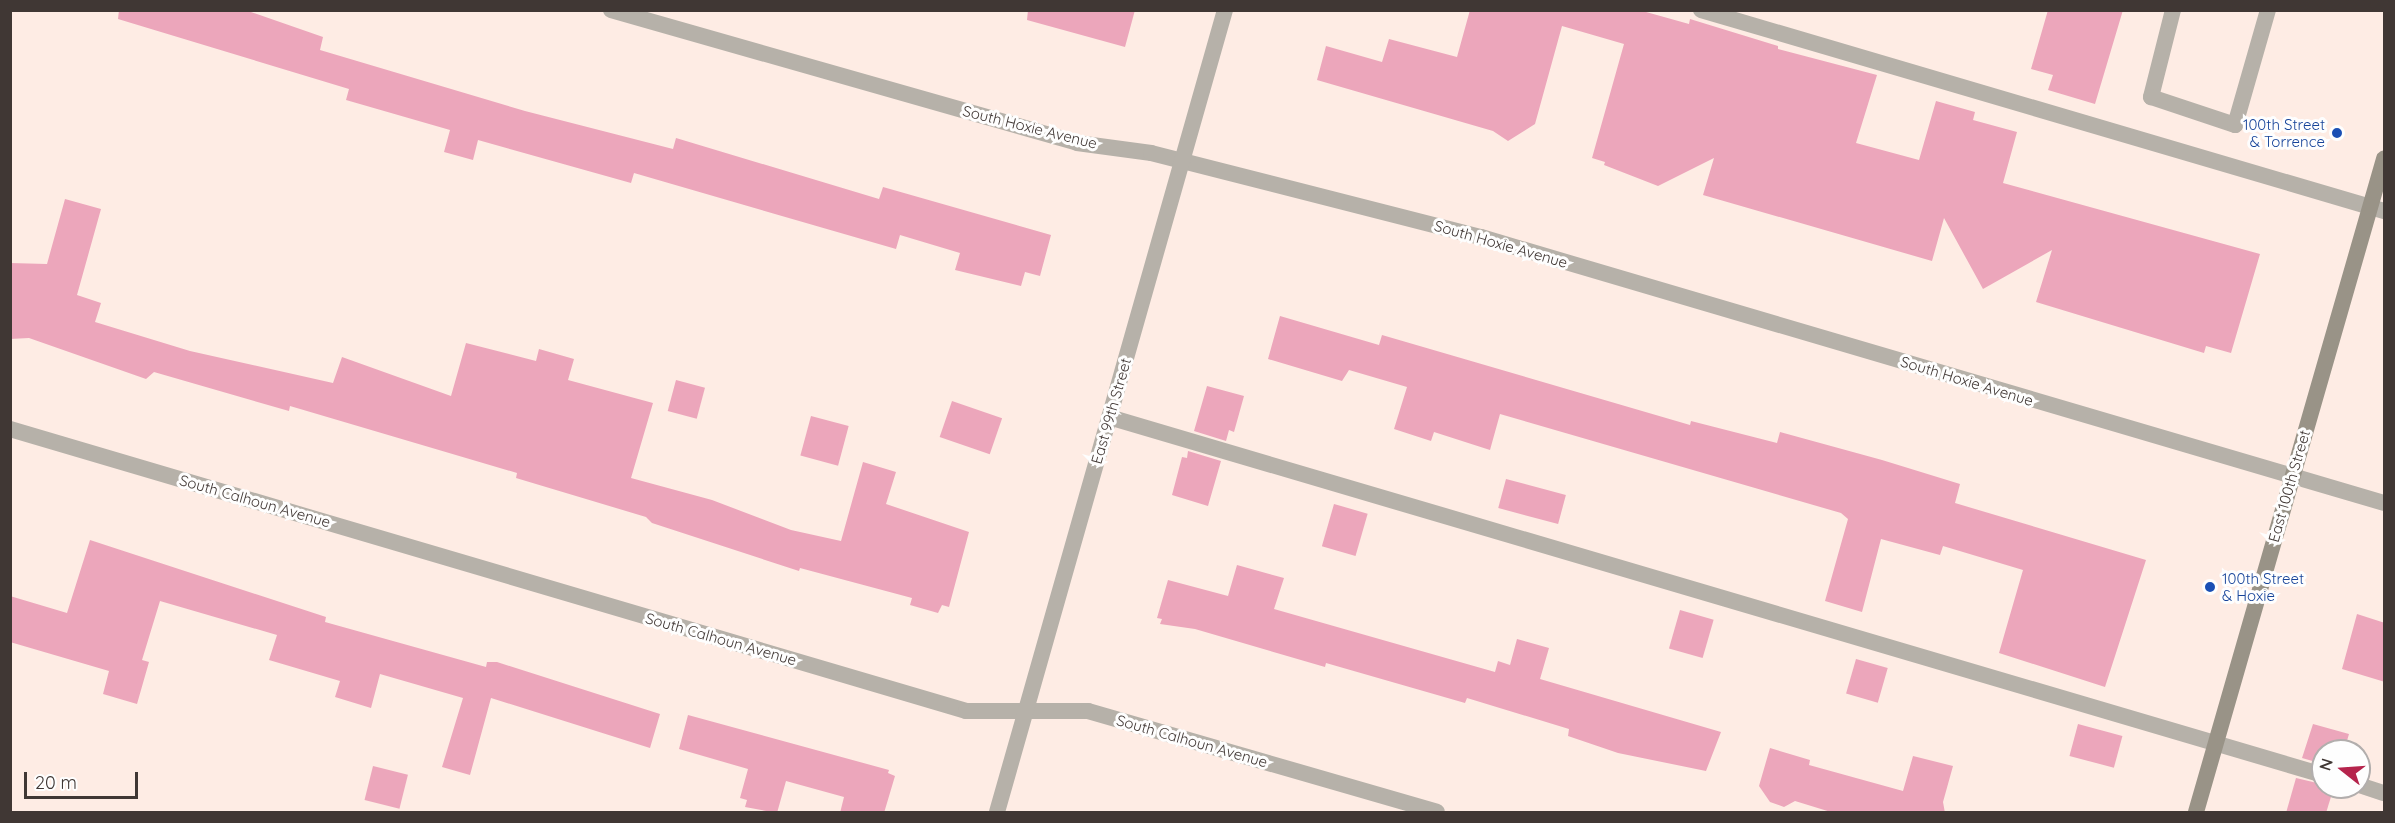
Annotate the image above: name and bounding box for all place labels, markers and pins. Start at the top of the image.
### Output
place label: 100th Street & Torrence [2243,115,2325,150]
marker: 100th Street & Torrence [2330,126,2344,140]
place label: 100th Street & Hoxie [2222,569,2304,604]
marker: 100th Street & Hoxie [2203,580,2217,594]

